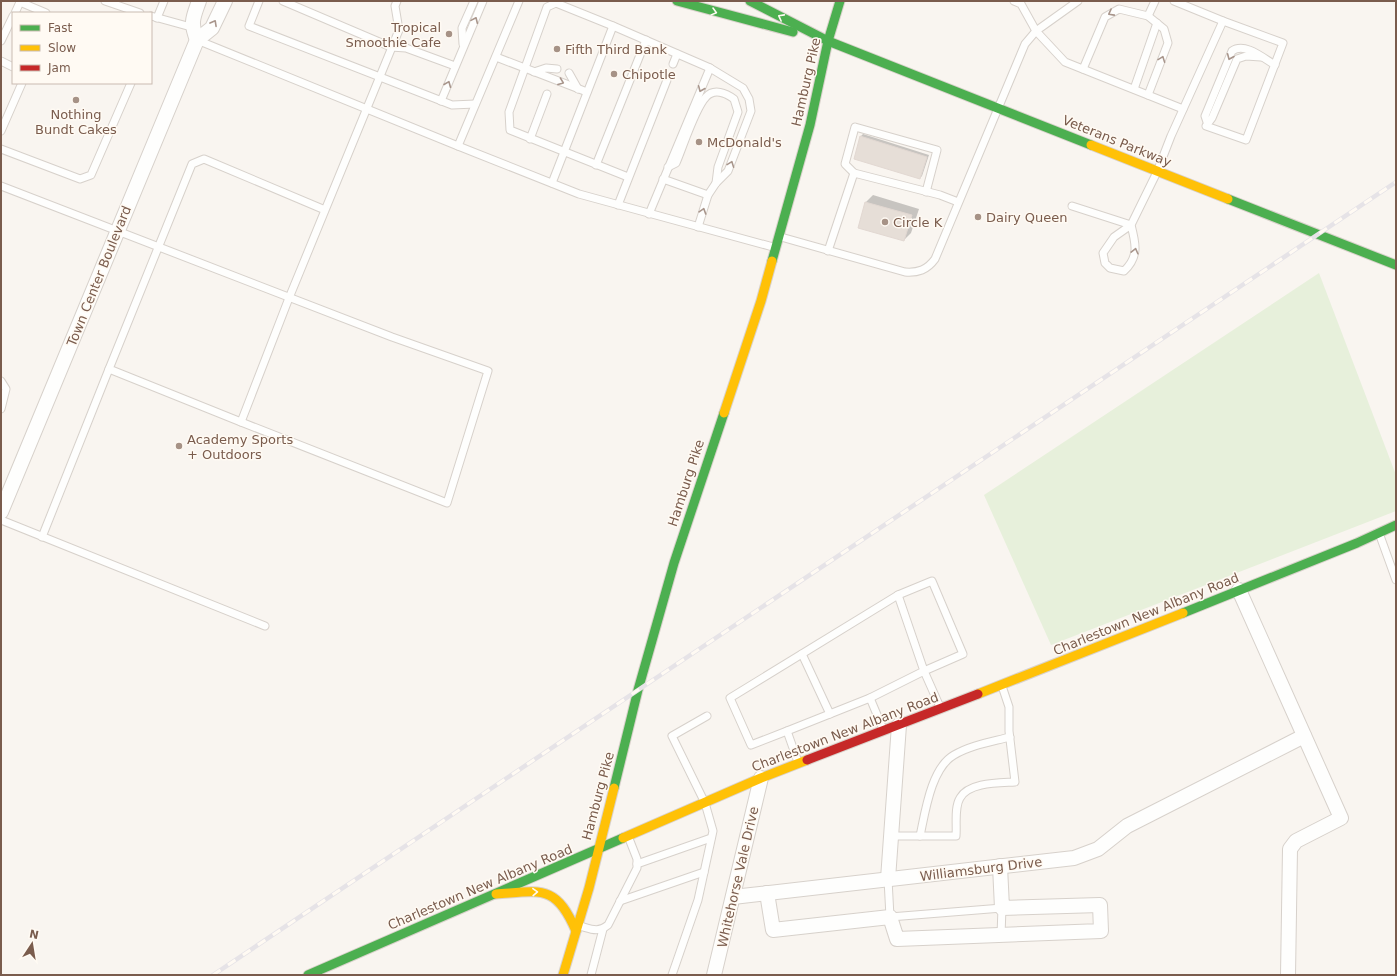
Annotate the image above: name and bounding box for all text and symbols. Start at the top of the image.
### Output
one-way arrow [711,7,718,15]
one-way arrow [1108,8,1115,16]
legend [12,12,152,84]
one-way arrow [778,14,785,22]
one-way arrow [470,17,478,24]
one-way arrow [209,20,217,27]
place label: Tropical Smoothie Cafe [345,20,441,50]
text: Fast [48,21,72,35]
marker: Tropical Smoothie Cafe [444,29,454,39]
street label: Hamburg Pike [788,36,824,128]
text: Slow [48,41,76,55]
place label: Fifth Third Bank [565,42,667,57]
marker: Fifth Third Bank [552,44,562,54]
one-way arrow [1227,52,1235,60]
one-way arrow [1158,55,1166,62]
text: Jam [47,61,71,75]
place label: Chipotle [622,67,676,82]
marker: Chipotle [609,69,619,79]
one-way arrow [557,78,564,86]
one-way arrow [443,80,451,88]
one-way arrow [698,85,706,93]
marker: Nothing Bundt Cakes [71,95,81,105]
place label: Nothing Bundt Cakes [35,107,117,137]
street label: Veterans Parkway [1060,112,1174,170]
place label: McDonald's [707,135,782,150]
marker: McDonald's [694,137,704,147]
one-way arrow [726,161,734,168]
street label: Town Center Boulevard [64,203,134,349]
one-way arrow [698,208,707,215]
place label: Dairy Queen [986,210,1067,225]
marker: Dairy Queen [973,212,983,222]
place label: Circle K [893,215,943,230]
marker: Circle K [880,217,890,227]
one-way arrow [1130,248,1138,255]
place label: Academy Sports + Outdoors [187,432,293,462]
street label: Hamburg Pike [665,438,707,528]
marker: Academy Sports + Outdoors [174,441,184,451]
street label: Charlestown New Albany Road [1051,570,1241,658]
street label: Charlestown New Albany Road [749,689,941,775]
street label: Hamburg Pike [579,750,617,842]
street label: Whitehorse Vale Drive [714,805,762,949]
street label: Charlestown New Albany Road [385,841,575,933]
street label: Williamsburg Drive [919,854,1043,884]
one-way arrow [532,888,538,896]
north arrow [12,924,52,964]
text: N [28,927,40,942]

